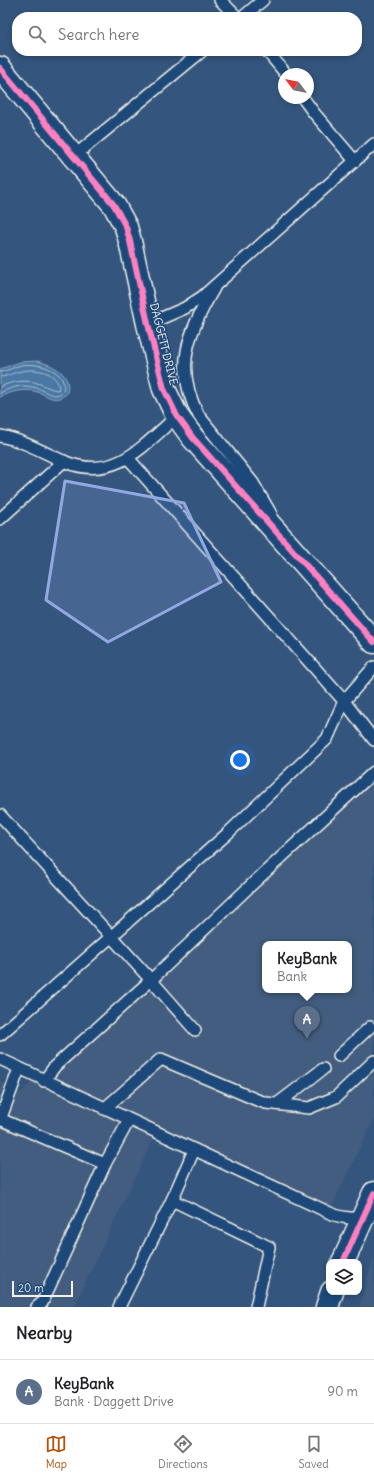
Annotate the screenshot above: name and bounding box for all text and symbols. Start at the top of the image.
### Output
search box [12,12,362,56]
icon: search [26,23,48,45]
text: Search here [58,25,139,44]
north arrow [278,68,314,104]
street label: DAGGETT DRIVE [147,301,181,387]
your location [230,750,250,770]
popup [262,941,352,993]
text: KeyBank [277,949,337,968]
text: Bank [277,968,307,985]
pin: A [294,1006,320,1039]
map controls [326,1259,362,1295]
button: layers [326,1259,362,1295]
scale bar [12,1279,73,1298]
text: 20 m [18,1281,44,1295]
text: Nearby [16,1322,72,1344]
text: KeyBank [54,1374,114,1393]
text: A [25,1383,33,1400]
text: 90 m [327,1383,358,1400]
text: Bank · Daggett Drive [54,1393,174,1410]
tab: Map [45,1433,67,1471]
tab: Directions [158,1433,208,1471]
tab: Saved [298,1433,329,1471]

